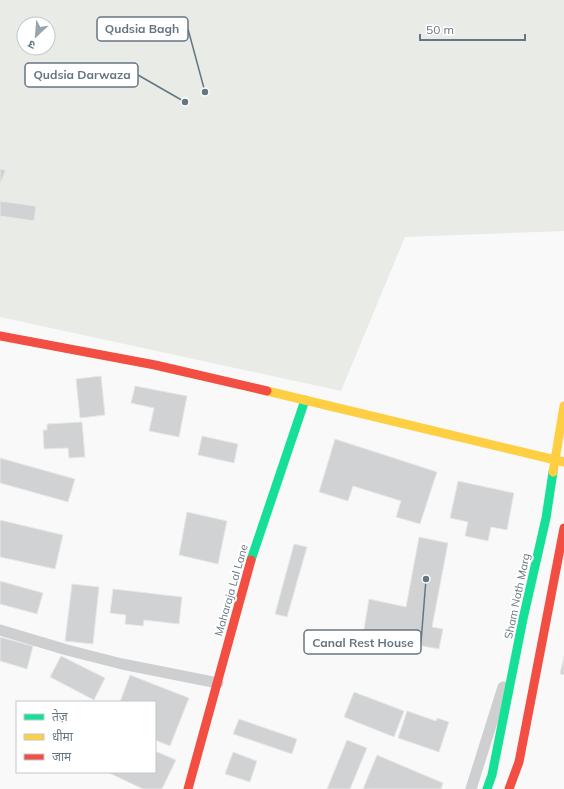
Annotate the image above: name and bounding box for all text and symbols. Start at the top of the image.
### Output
north arrow [16,16,56,56]
scale bar [420,16,525,42]
callout: Qudsia Bagh [97,17,188,41]
text: Qudsia Bagh [105,21,179,36]
text: 50 m [426,22,454,37]
text: उ [25,37,38,53]
callout: Qudsia Darwaza [25,63,138,87]
text: Qudsia Darwaza [33,67,131,82]
street label: Maharaja Lal Lane [211,542,251,638]
street label: Sham Nath Marg [501,552,533,640]
callout: Canal Rest House [304,630,421,654]
text: Canal Rest House [312,635,414,650]
legend [16,701,156,773]
text: तेज़ [52,709,69,724]
text: धीमा [52,729,74,744]
text: जाम [52,749,72,764]

